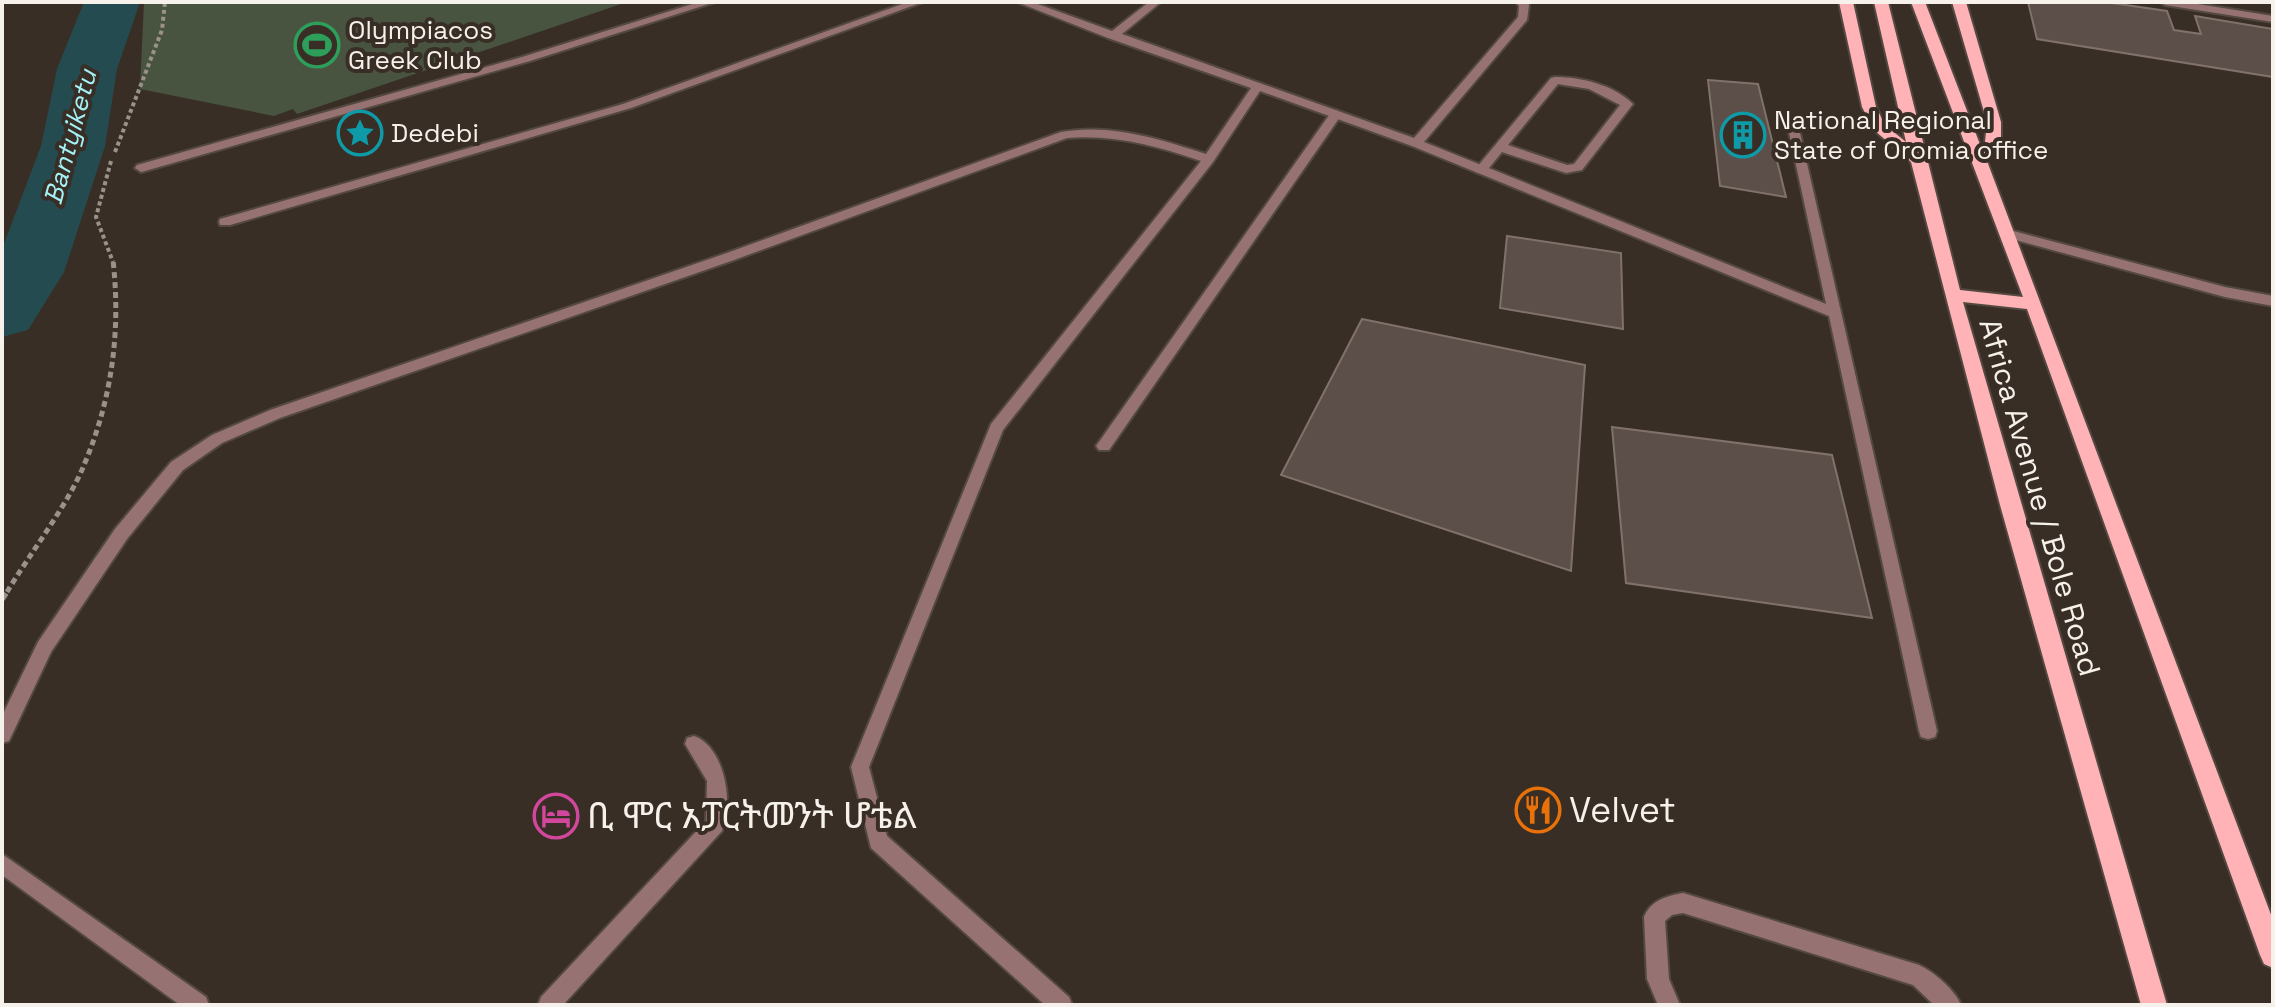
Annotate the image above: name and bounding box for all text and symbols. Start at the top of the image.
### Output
place label: Olympiacos Greek Club [348,13,493,77]
sports icon: Olympiacos Greek Club [293,21,341,69]
water label: Bantyiketu [36,65,105,208]
place label: National Regional State of Oromia office [1774,103,2049,167]
place icon: Dedebi [336,109,384,157]
building icon: National Regional State of Oromia office [1719,111,1767,159]
place label: Dedebi [391,116,479,150]
street label: Africa Avenue / Bole Road [1970,314,2110,680]
restaurant icon: Velvet [1514,786,1562,834]
place label: Velvet [1569,787,1676,833]
hotel icon: ቢ ሞር አፓርትመንት ሆቴል [532,792,580,840]
place label: ቢ ሞር አፓርትመንት ሆቴል [587,793,917,839]

